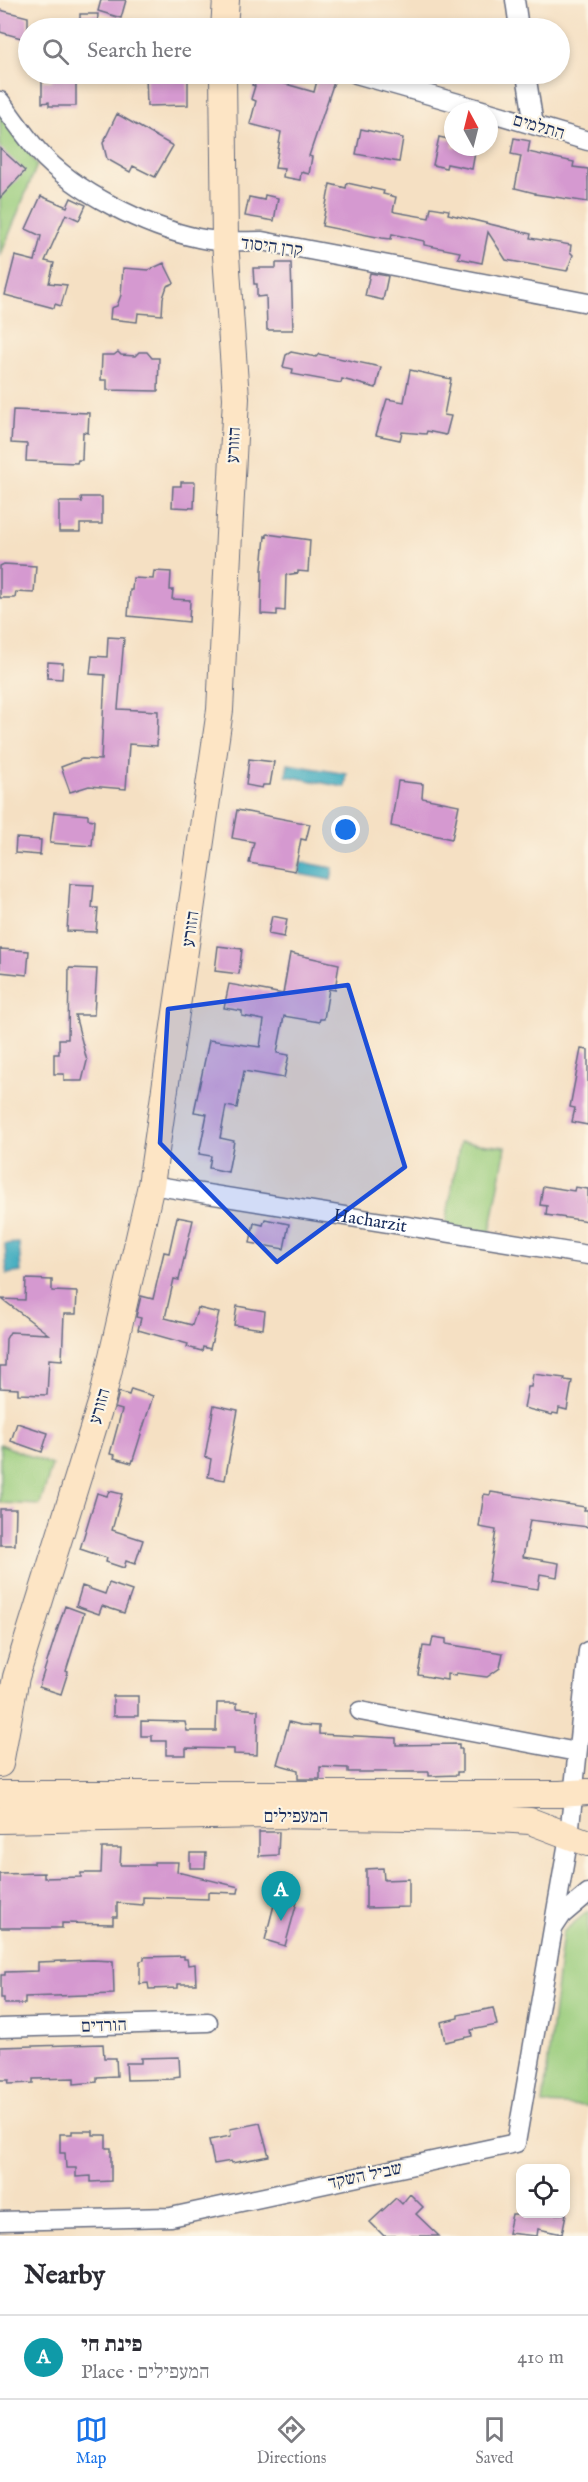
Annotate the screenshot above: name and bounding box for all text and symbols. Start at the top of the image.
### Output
search box [18,18,570,84]
icon: search [39,35,72,68]
text: Search here [87,37,192,65]
north arrow [444,102,498,156]
street label: התלמים [510,109,567,146]
street label: קרן היסוד [239,232,304,263]
street label: הזורע [222,426,247,464]
your location [331,815,360,844]
street label: הזורע [178,910,205,949]
street label: Hacharzit [331,1204,408,1239]
street label: הזורע [84,1386,116,1427]
street label: המעפילים [264,1806,328,1829]
pin: A [262,1872,300,1921]
street label: הורדים [81,2014,127,2039]
street label: שביל השקד [326,2157,404,2196]
map controls [516,2164,570,2218]
button: locate [516,2164,570,2218]
text: Nearby [24,2259,105,2292]
text: פינת חי [81,2331,142,2359]
text: A [37,2345,50,2370]
text: 410 m [517,2345,564,2370]
text: Place · המעפילים [81,2360,210,2385]
tab: Map [75,2413,108,2469]
tab: Directions [257,2413,326,2469]
tab: Saved [476,2413,513,2469]

